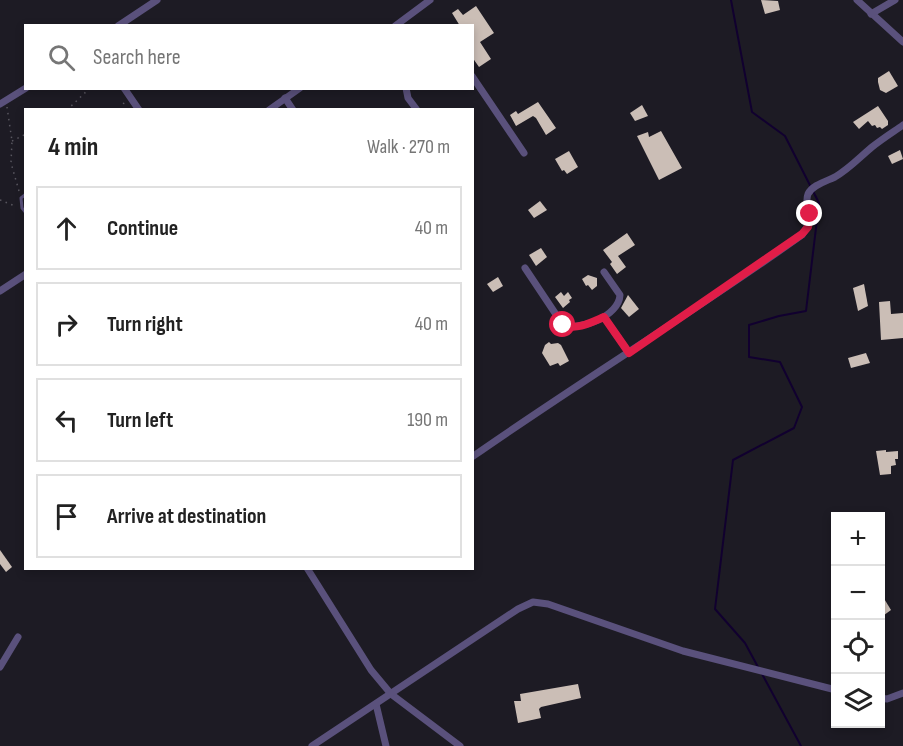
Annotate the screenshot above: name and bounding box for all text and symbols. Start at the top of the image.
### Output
search box [24,24,474,90]
icon: search [45,41,78,74]
text: Search here [93,44,180,71]
text: 4 min [48,132,98,163]
text: Walk · 270 m [367,135,450,159]
route end [796,200,822,226]
icon: ahead [50,212,83,245]
text: Continue [107,215,178,242]
text: 40 m [415,216,448,240]
icon: right [50,308,83,341]
text: Turn right [107,311,183,338]
route start [549,311,575,337]
text: 40 m [415,312,448,336]
icon: left [50,404,83,437]
text: Turn left [107,407,173,434]
text: 190 m [407,408,448,432]
icon: arrive [50,500,83,533]
text: Arrive at destination [107,503,266,530]
map controls [831,512,885,728]
button: + [831,512,885,566]
button: − [831,566,885,620]
button: locate [831,620,885,674]
button: layers [831,674,885,728]

